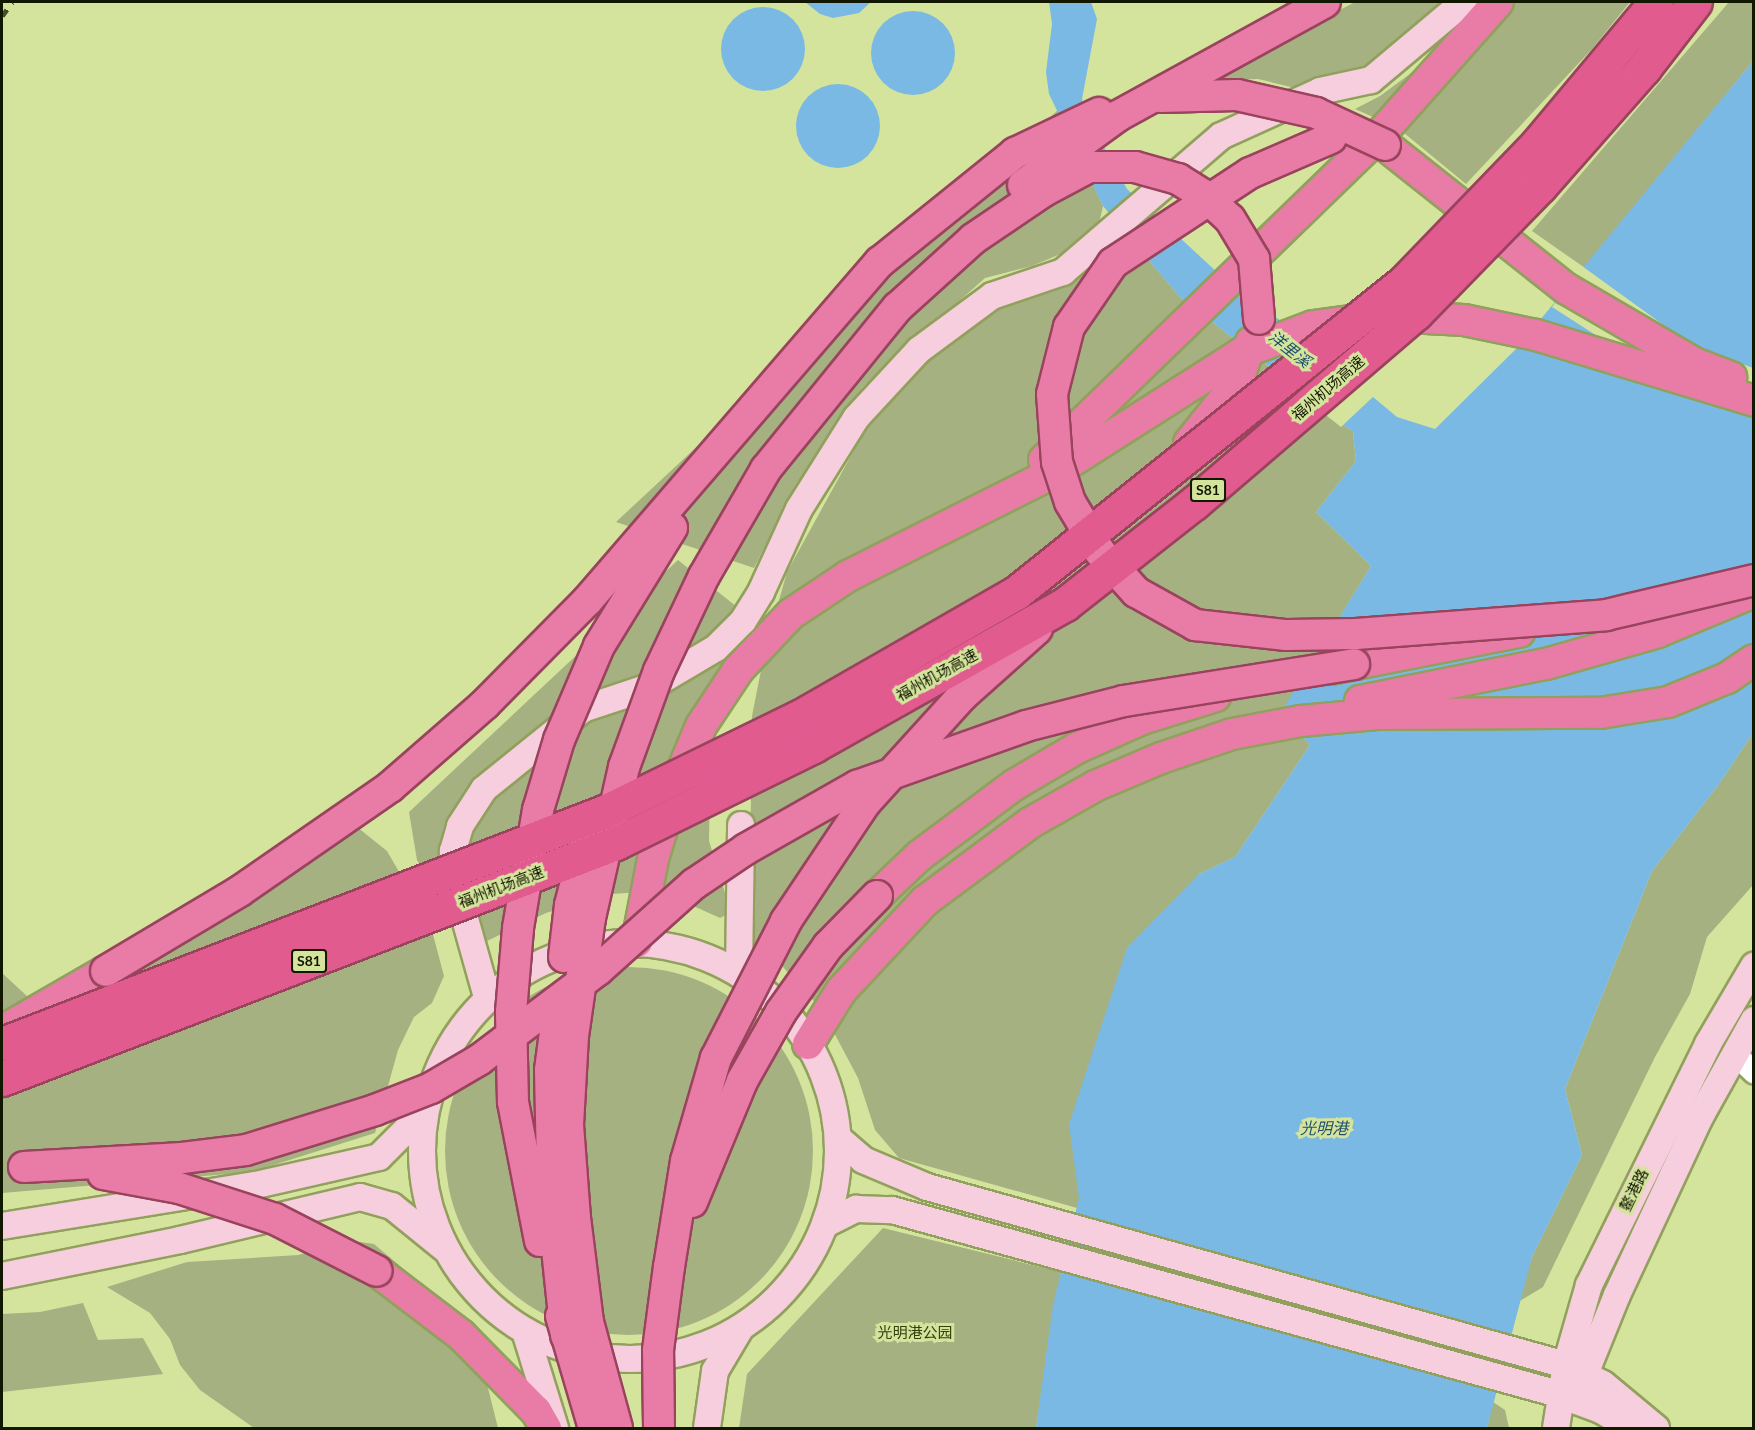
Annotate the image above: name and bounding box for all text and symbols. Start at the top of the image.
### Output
water label: 洋里溪 [1265,327,1315,371]
street label: 福州机场高速 [1288,352,1368,424]
road number: S81 [1190,479,1226,501]
street label: 福州机场高速 [893,645,981,705]
street label: 福州机场高速 [456,862,546,912]
road number: S81 [291,950,327,972]
water label: 光明港 [1300,1118,1348,1138]
street label: 鳌港路 [1616,1166,1652,1214]
park label: 光明港公园 [878,1324,952,1342]

